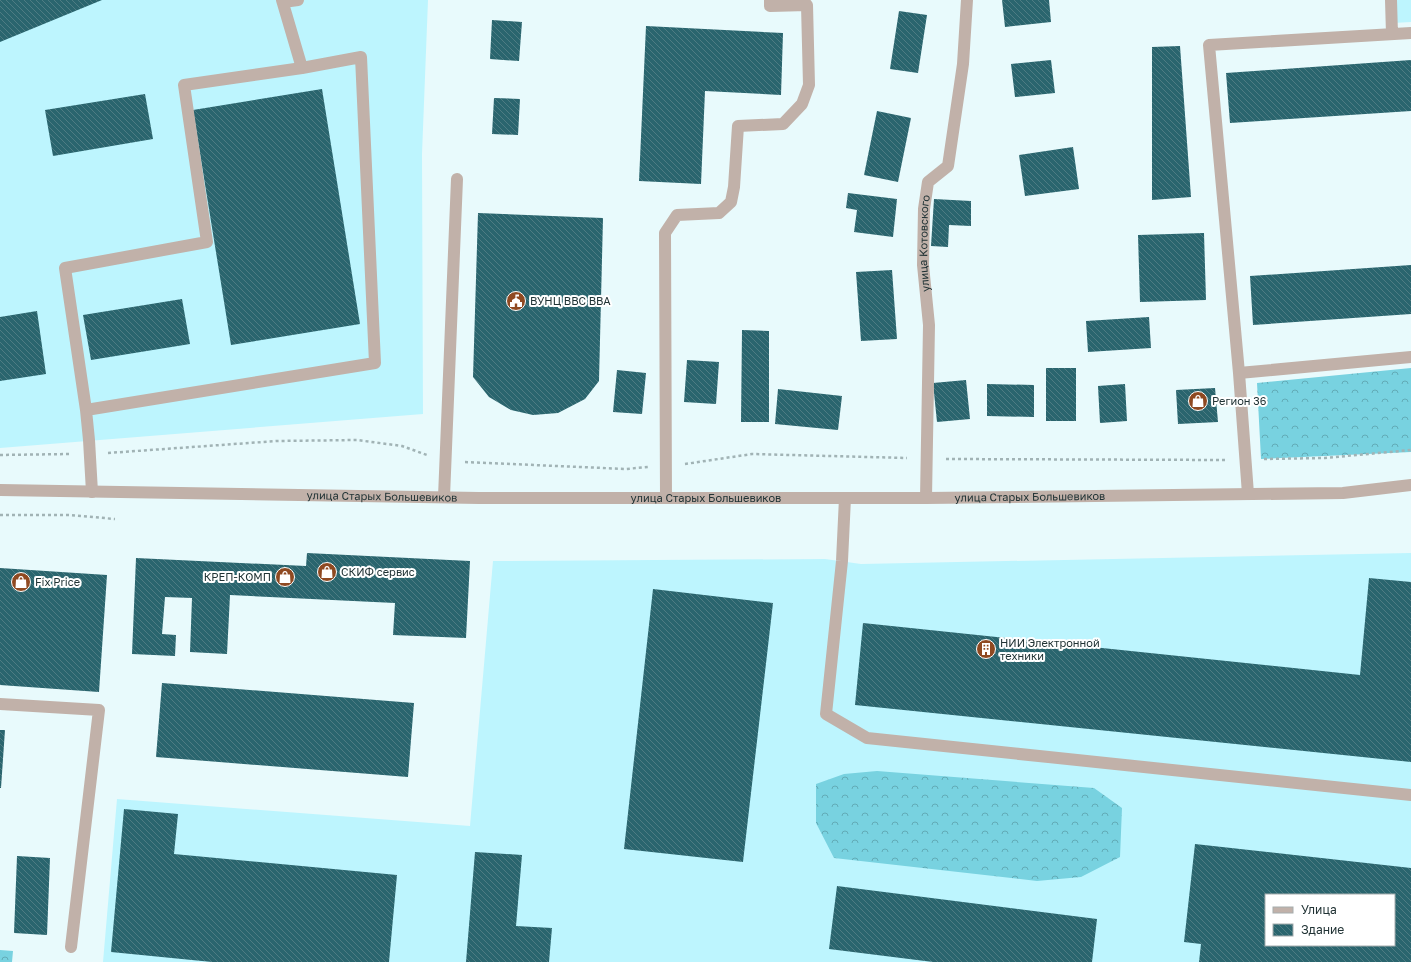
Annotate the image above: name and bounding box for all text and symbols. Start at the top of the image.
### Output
street label: улица Котовского [916,193,932,293]
public building icon: ВУНЦ ВВС ВВА [505,290,527,312]
place label: ВУНЦ ВВС ВВА [530,294,611,307]
shop icon: Регион 36 [1187,390,1209,412]
place label: Регион 36 [1212,394,1267,407]
street label: улица Старых Большевиков [306,488,457,504]
street label: улица Старых Большевиков [954,489,1105,504]
street label: улица Старых Большевиков [631,491,781,504]
shop icon: СКИФ сервис [316,561,338,583]
place label: СКИФ сервис [341,565,415,578]
shop icon: КРЕП-КОМП [274,566,296,588]
place label: КРЕП-КОМП [204,570,271,583]
shop icon: Fix Price [10,571,32,593]
place label: Fix Price [35,575,80,588]
place label: НИИ Электронной техники [1000,636,1100,662]
building icon: НИИ Электронной техники [975,638,997,660]
legend [1265,894,1395,946]
text: Улица [1301,902,1337,917]
text: Здание [1301,922,1344,937]

